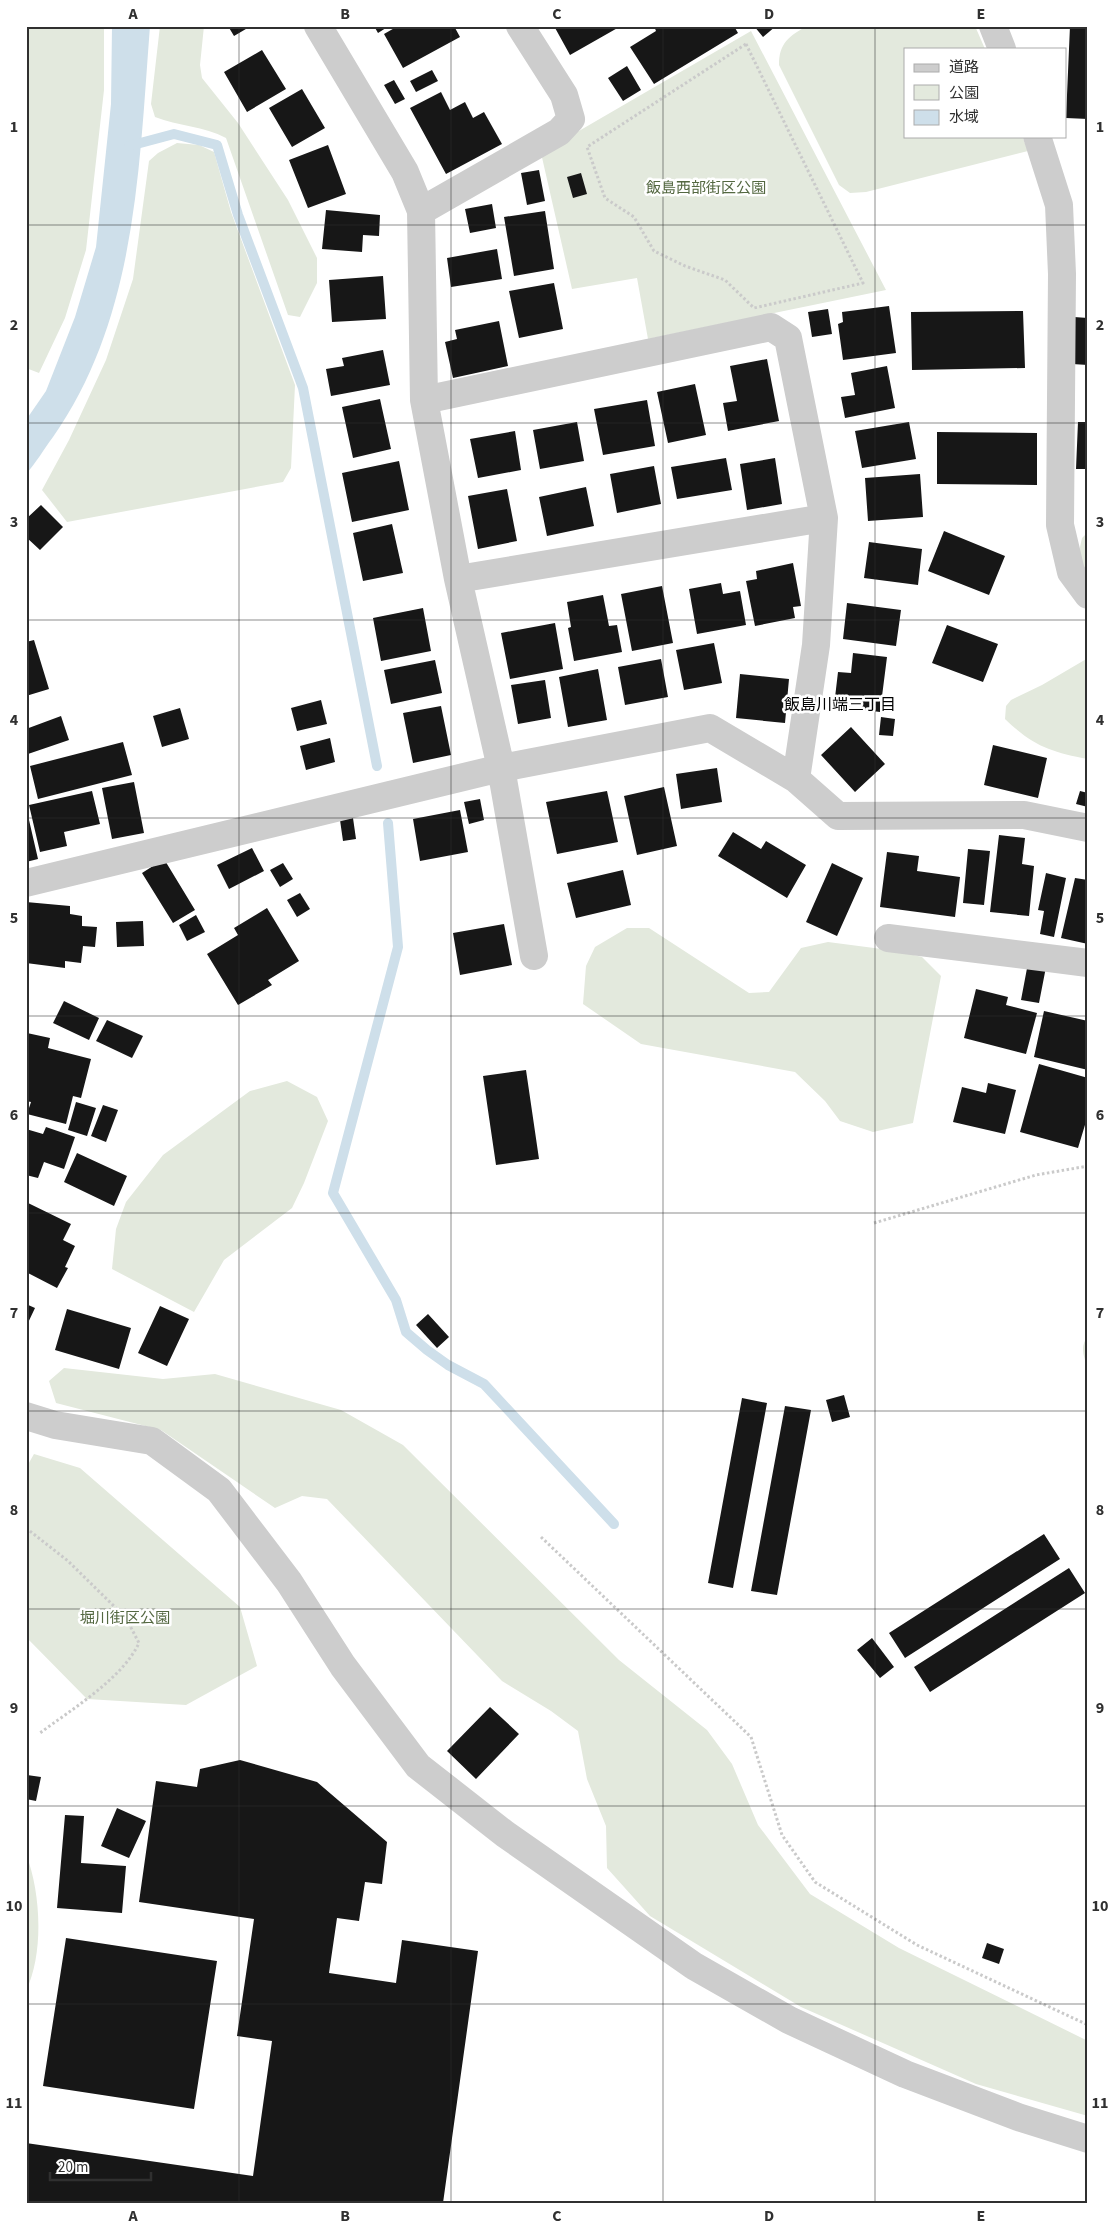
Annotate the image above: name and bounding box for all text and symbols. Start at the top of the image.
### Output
text: A [127,3,138,25]
text: B [340,3,350,25]
text: C [552,3,562,25]
text: D [764,3,774,25]
text: E [977,3,985,25]
legend [904,48,1066,138]
text: 道路 [949,57,979,78]
text: 公園 [949,83,979,104]
text: 水域 [949,107,979,128]
text: 1 [10,116,18,138]
text: 1 [1096,116,1104,138]
park label: 飯島西部街区公園 [646,178,766,199]
text: 2 [10,314,18,336]
text: 2 [1096,314,1104,336]
text: 3 [10,511,18,533]
text: 3 [1096,511,1104,533]
district label: 飯島川端三丁目 [784,694,896,716]
text: 4 [10,709,19,731]
text: 4 [1096,709,1105,731]
text: 5 [10,907,18,929]
text: 5 [1096,907,1104,929]
text: 6 [10,1104,18,1126]
text: 6 [1096,1104,1104,1126]
text: 7 [10,1302,18,1324]
text: 7 [1096,1302,1104,1324]
text: 8 [10,1499,18,1521]
text: 8 [1096,1499,1104,1521]
park label: 堀川街区公園 [80,1608,170,1629]
text: 9 [10,1697,18,1719]
text: 9 [1096,1697,1104,1719]
text: 10 [6,1895,22,1917]
text: 10 [1092,1895,1108,1917]
text: 11 [6,2092,22,2114]
text: 11 [1092,2092,1108,2114]
scale bar [50,2149,151,2181]
text: 20 m [58,2157,88,2178]
text: A [127,2205,138,2227]
text: B [340,2205,350,2227]
text: C [552,2205,562,2227]
text: D [764,2205,774,2227]
text: E [977,2205,985,2227]

